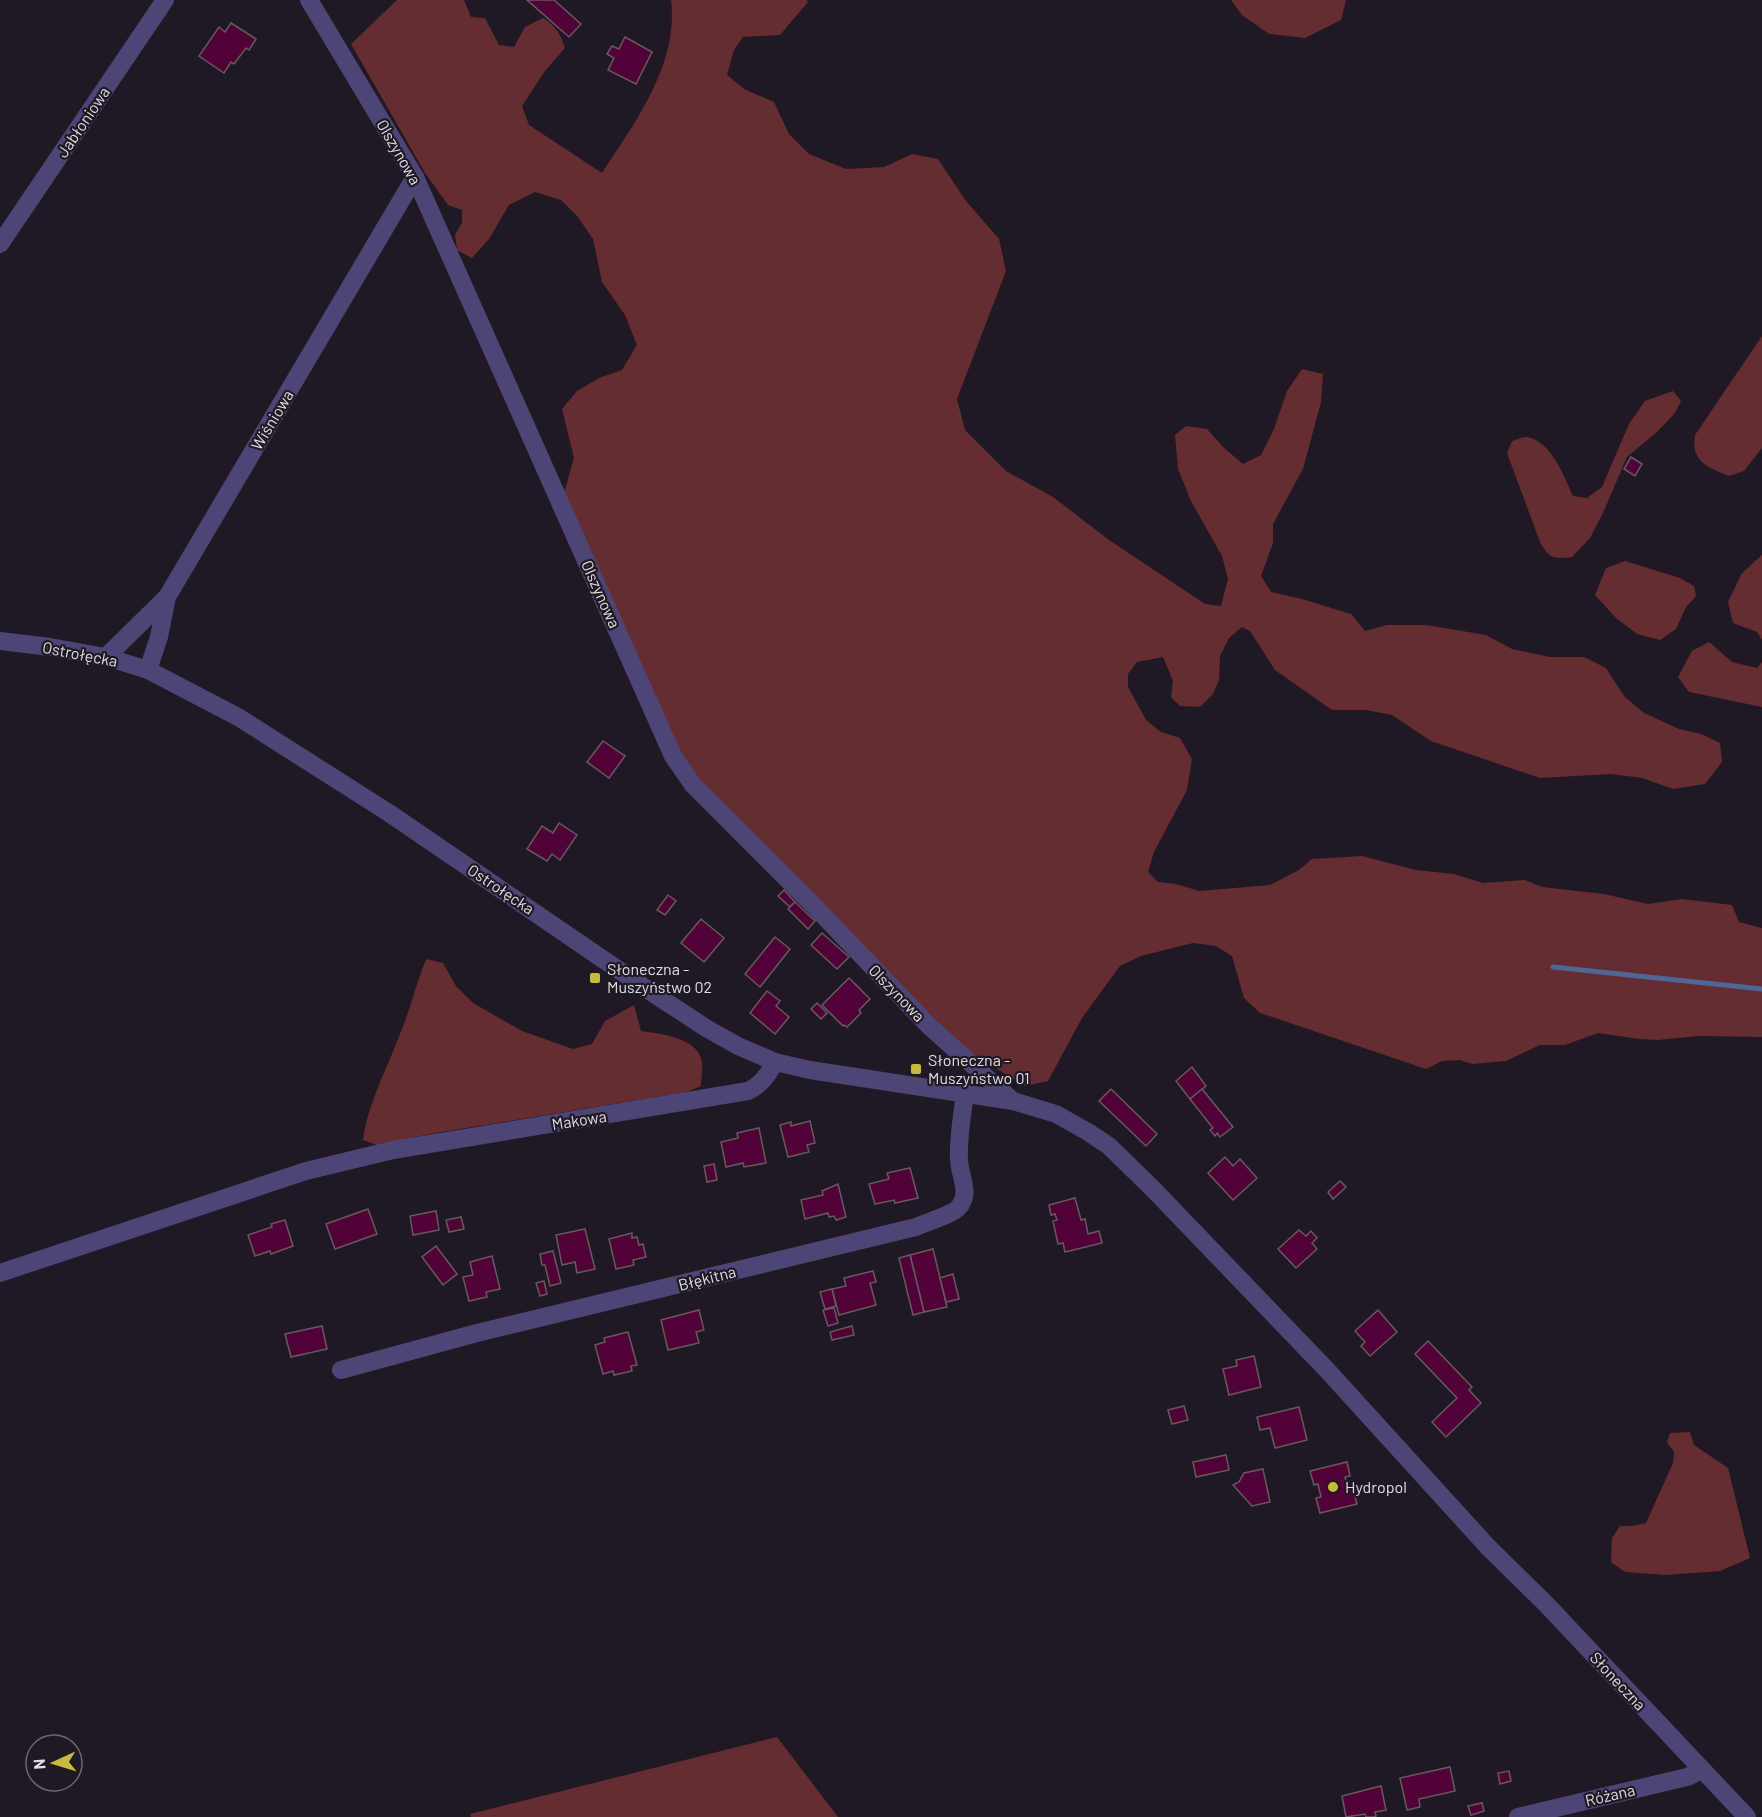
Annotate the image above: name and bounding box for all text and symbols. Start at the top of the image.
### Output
street label: Jabłoniowa [52,83,113,161]
street label: Olszynowa [373,116,426,188]
street label: Wiśniowa [246,386,297,453]
street label: Olszynowa [578,557,625,631]
street label: Ostrołęcka [41,637,119,670]
street label: Ostrołęcka [464,859,538,918]
place label: Słoneczna - Muszyństwo 02 [607,959,712,996]
street label: Olszynowa [865,960,929,1025]
marker: Słoneczna - Muszyństwo 02 [588,971,602,985]
place label: Słoneczna - Muszyństwo 01 [928,1050,1030,1087]
marker: Słoneczna - Muszyństwo 01 [909,1062,923,1076]
street label: Makowa [550,1106,608,1133]
street label: Błękitna [676,1261,738,1294]
place label: Hydropol [1345,1477,1407,1496]
marker: Hydropol [1326,1480,1340,1494]
street label: Słoneczna [1587,1648,1650,1714]
north arrow [24,1733,84,1793]
text: N [29,1758,48,1770]
street label: Różana [1583,1780,1637,1809]

